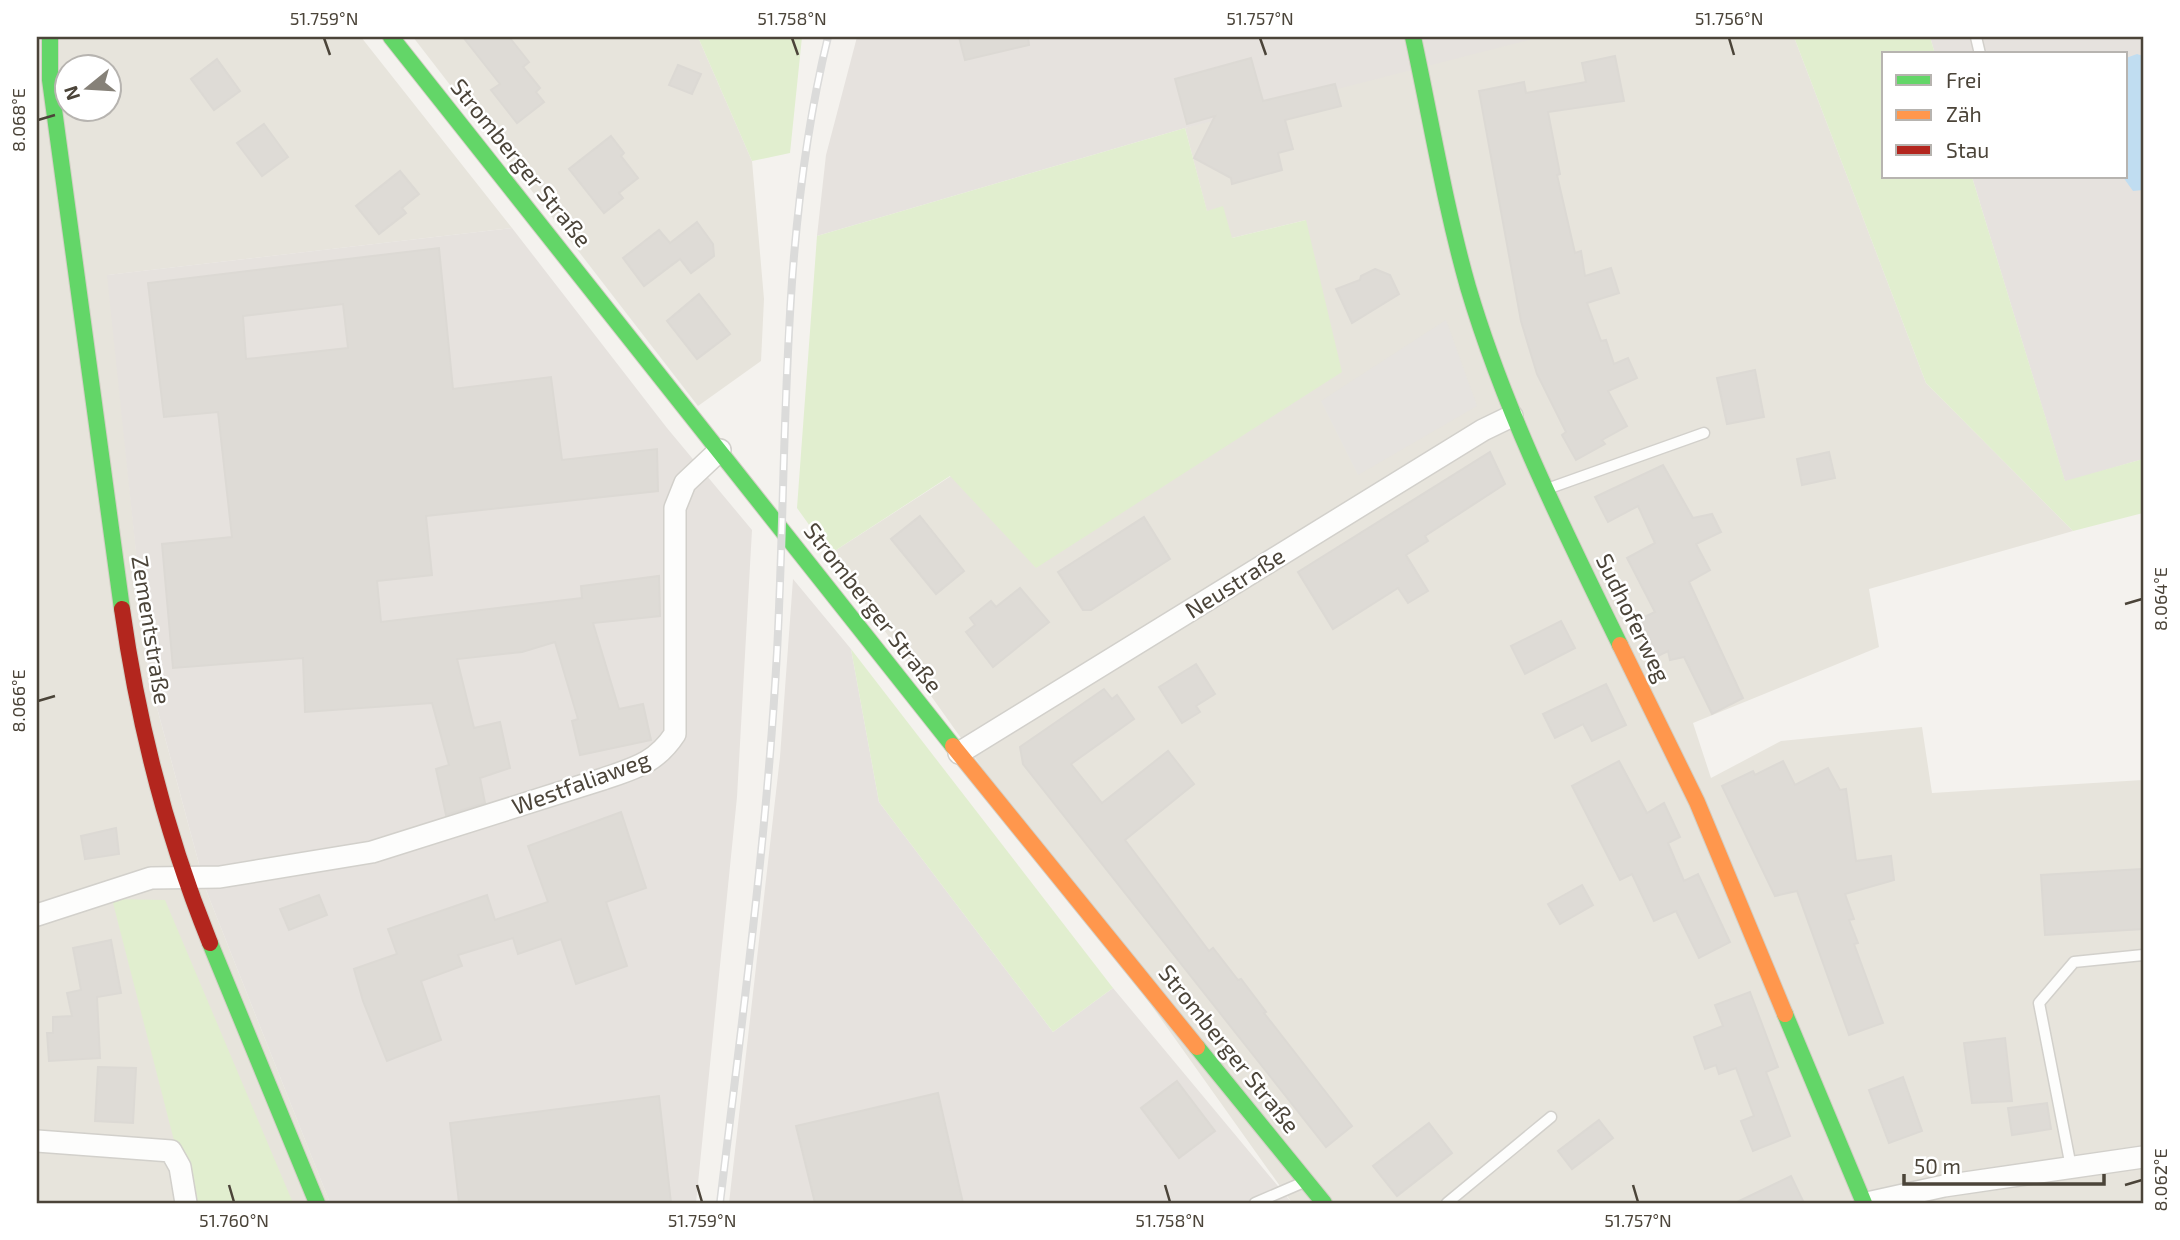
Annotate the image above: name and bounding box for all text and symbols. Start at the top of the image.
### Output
text: 51.759°N [290,7,358,29]
text: 51.758°N [757,7,827,29]
text: 51.757°N [1226,7,1294,29]
text: 51.756°N [1695,7,1763,29]
north arrow [52,52,122,122]
legend [1882,52,2128,178]
text: Frei [1946,67,1982,92]
street label: Stromberger Straße [445,73,598,252]
text: N [58,83,84,103]
text: 8.068°E [7,88,29,152]
text: Zäh [1946,101,1982,126]
text: Stau [1946,137,1989,162]
street label: Stromberger Straße [799,517,949,698]
street label: Neustraße [1180,541,1289,624]
street label: Sudhoferweg [1591,549,1677,687]
street label: Zementstraße [126,553,178,706]
text: 8.064°E [2149,567,2171,631]
text: 8.066°E [7,669,29,733]
street label: Westfaliaweg [508,744,654,820]
street label: Stromberger Straße [1153,959,1306,1138]
scale bar [1904,1142,2103,1186]
text: 8.062°E [2149,1149,2171,1211]
text: 50 m [1914,1153,1961,1178]
text: 51.760°N [199,1209,269,1231]
text: 51.759°N [668,1209,736,1231]
text: 51.758°N [1135,1209,1205,1231]
text: 51.757°N [1604,1209,1672,1231]

